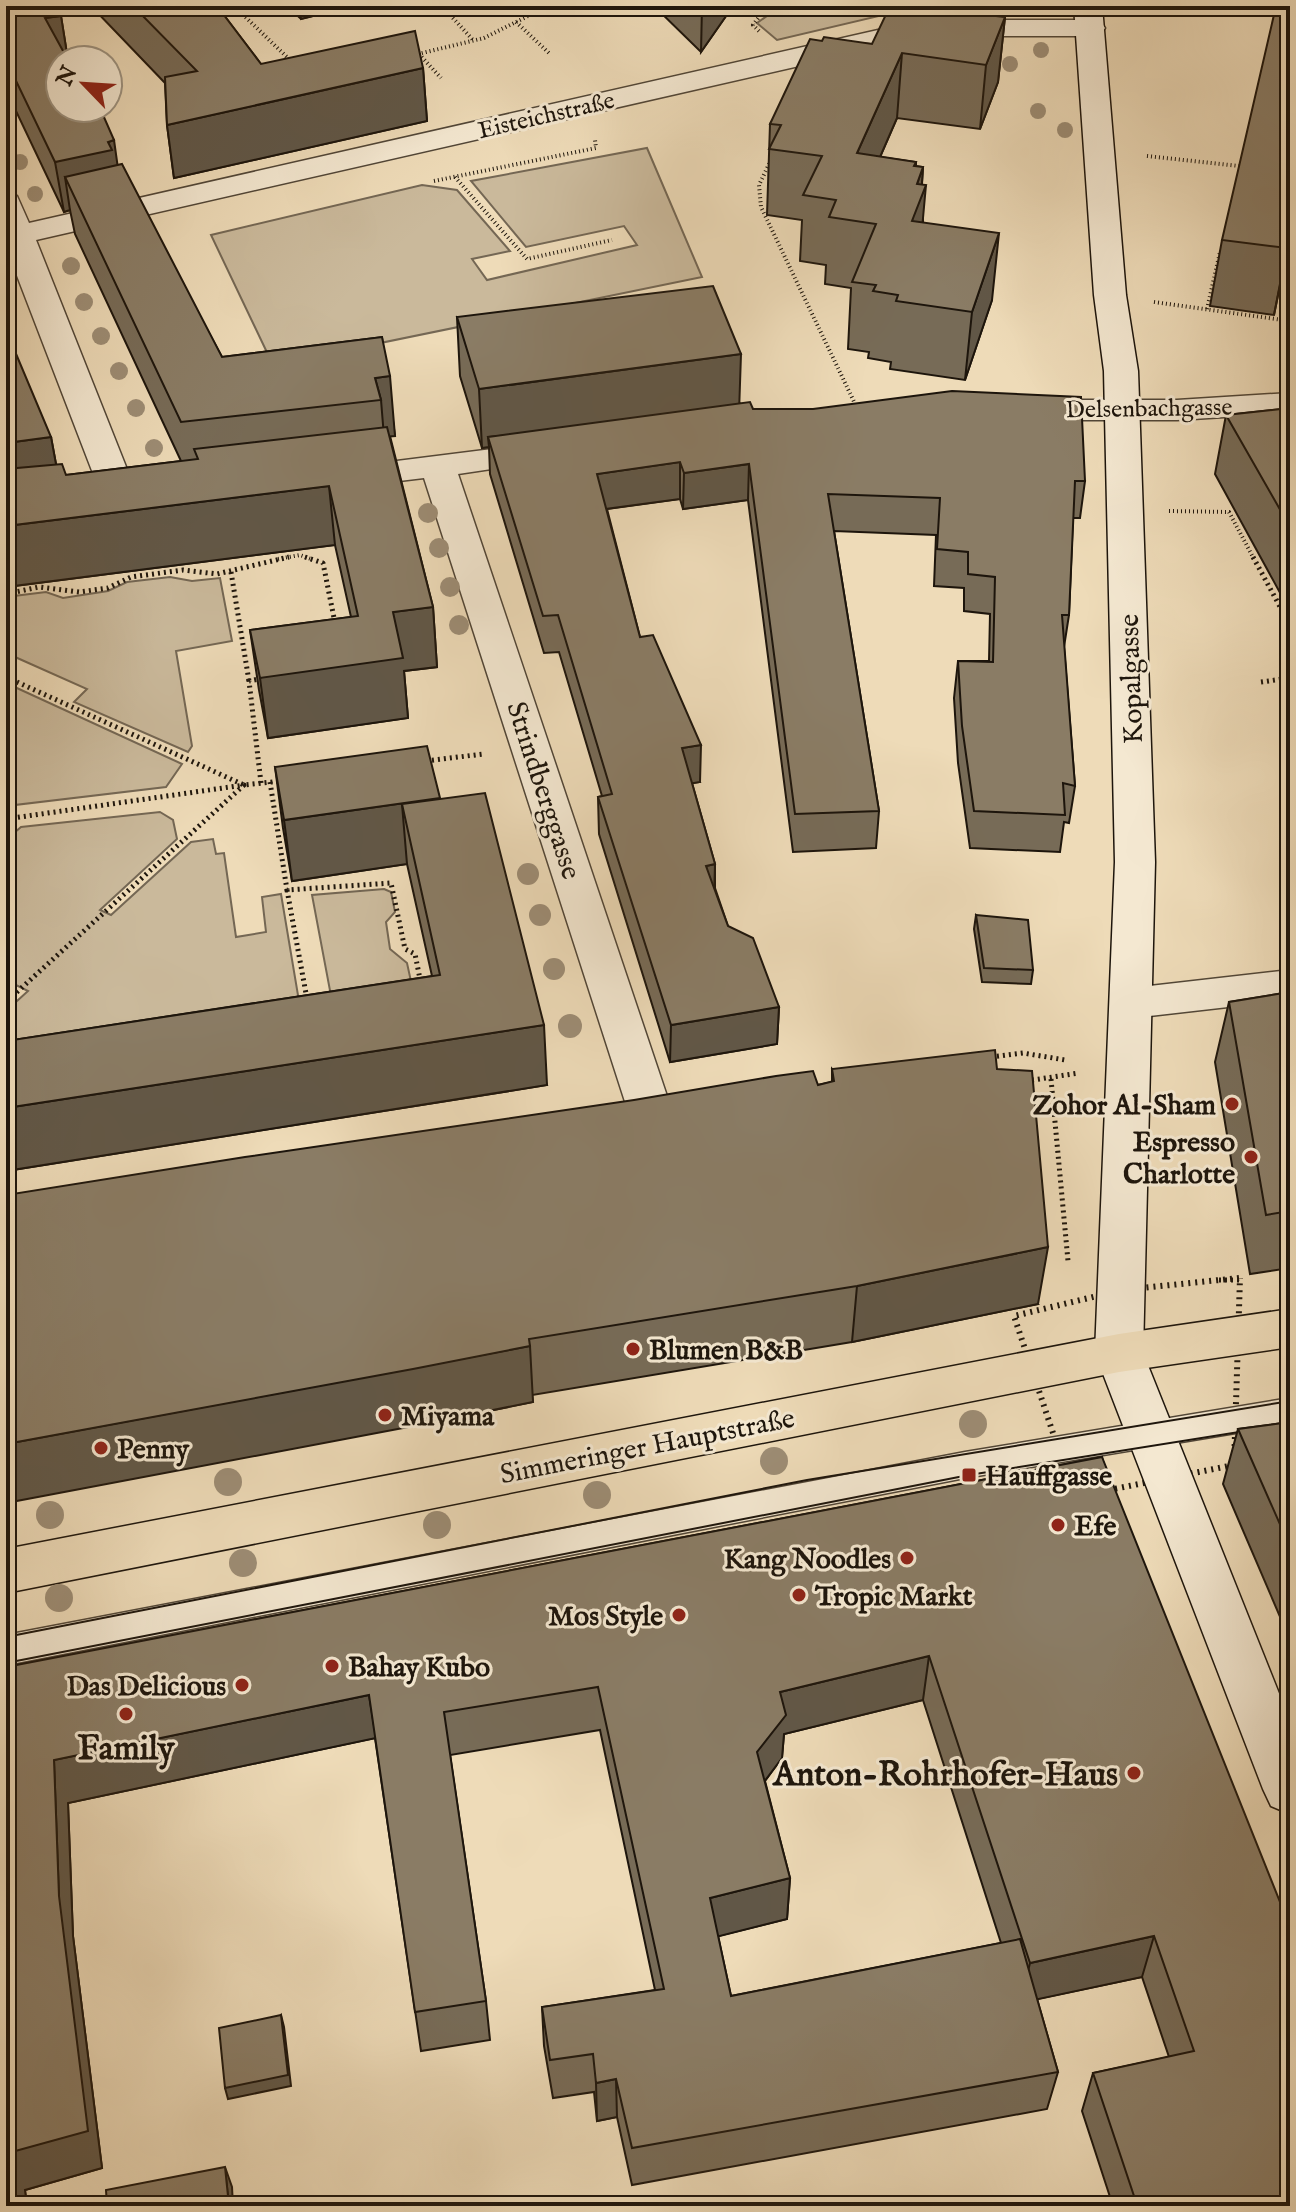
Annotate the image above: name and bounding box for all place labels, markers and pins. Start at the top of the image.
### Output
place label: Zohor Al-Sham [1033,1089,1216,1124]
marker: Zohor Al-Sham [1223,1095,1241,1113]
place label: Espresso Charlotte [1123,1126,1235,1193]
marker: Espresso Charlotte [1242,1148,1260,1166]
place label: Blumen B&B [649,1334,803,1369]
marker: Blumen B&B [624,1340,642,1358]
place label: Miyama [401,1400,495,1435]
marker: Miyama [376,1406,394,1424]
place label: Penny [117,1433,190,1468]
marker: Penny [92,1439,110,1457]
place label: Hauffgasse [985,1460,1112,1495]
marker: Hauffgasse [960,1466,978,1484]
place label: Efe [1074,1510,1116,1545]
marker: Efe [1049,1516,1067,1534]
place label: Kang Noodles [724,1543,891,1578]
marker: Kang Noodles [898,1549,916,1567]
place label: Tropic Markt [814,1580,973,1615]
marker: Tropic Markt [790,1586,808,1604]
place label: Mos Style [548,1600,663,1635]
marker: Mos Style [670,1606,688,1624]
place label: Bahay Kubo [348,1651,490,1686]
marker: Bahay Kubo [323,1657,341,1675]
place label: Das Delicious [66,1670,226,1705]
marker: Das Delicious [233,1676,251,1694]
marker: Family [117,1705,135,1723]
place label: Family [78,1728,176,1771]
place label: Anton-Rohrhofer-Haus [771,1754,1118,1797]
marker: Anton-Rohrhofer-Haus [1125,1764,1143,1782]

